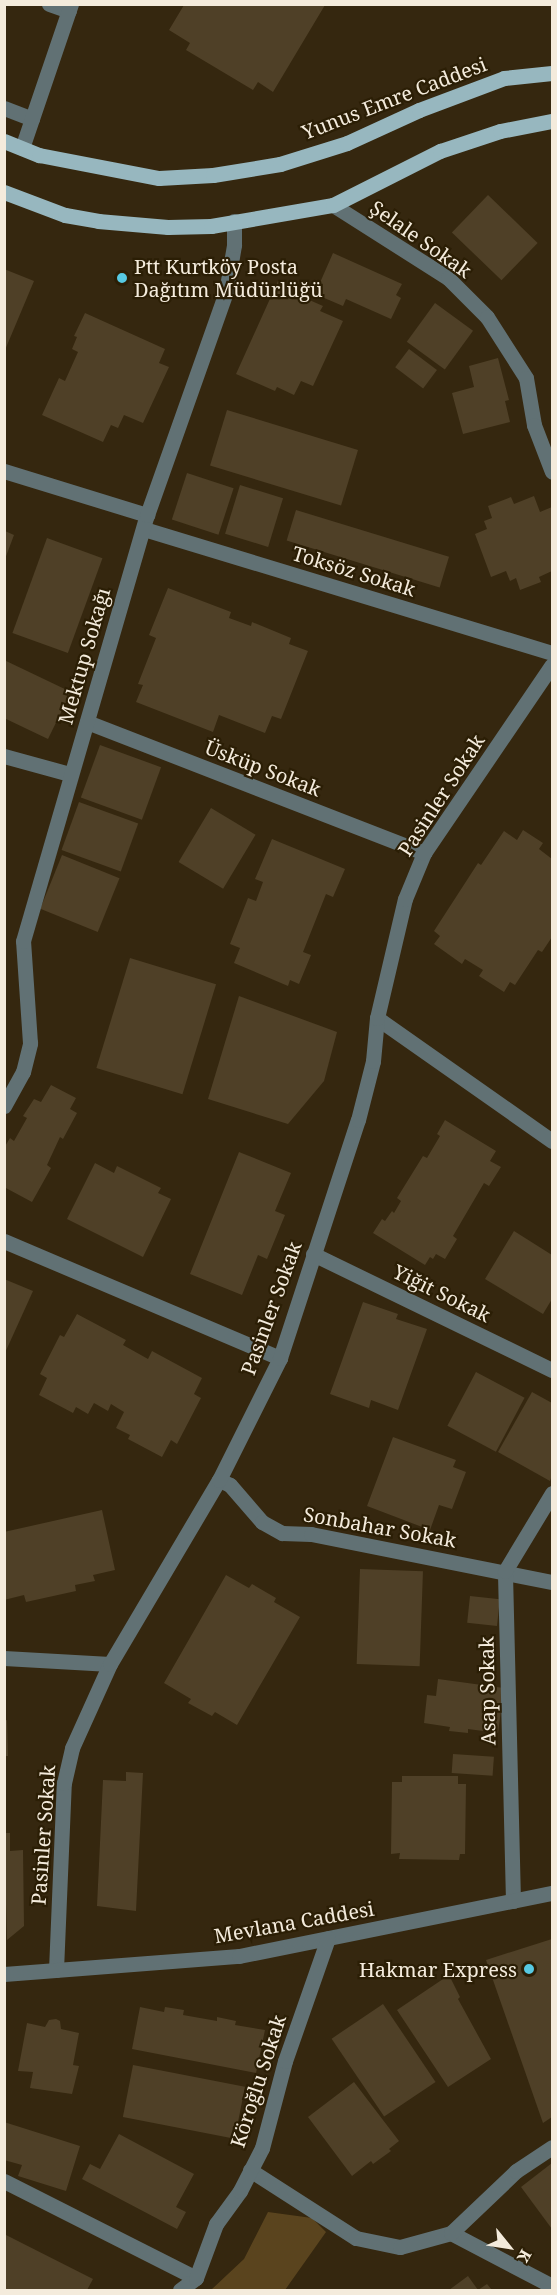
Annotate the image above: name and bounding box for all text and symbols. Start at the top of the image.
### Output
street label: Yunus Emre Caddesi [298,52,490,144]
street label: Şelale Sokak [366,195,476,283]
place label: Ptt Kurtköy Posta Dağıtım Müdürlüğü [134,254,323,301]
marker: Ptt Kurtköy Posta Dağıtım Müdürlüğü [115,271,129,285]
street label: Toksöz Sokak [289,541,419,601]
street label: Mektup Sokağı [53,585,115,727]
street label: Pasinler Sokak [393,730,489,860]
street label: Üsküp Sokak [202,735,324,801]
street label: Pasinler Sokak [236,1238,306,1378]
street label: Yiğit Sokak [389,1259,495,1327]
street label: Sonbahar Sokak [302,1502,458,1552]
street label: Asap Sokak [474,1636,500,1746]
street label: Pasinler Sokak [26,1764,60,1906]
street label: Mevlana Caddesi [212,1896,376,1948]
place label: Hakmar Express [359,1957,517,1981]
marker: Hakmar Express [522,1962,536,1976]
street label: Köroğlu Sokak [225,2012,291,2150]
north arrow [479,2217,539,2277]
text: K [512,2245,537,2267]

